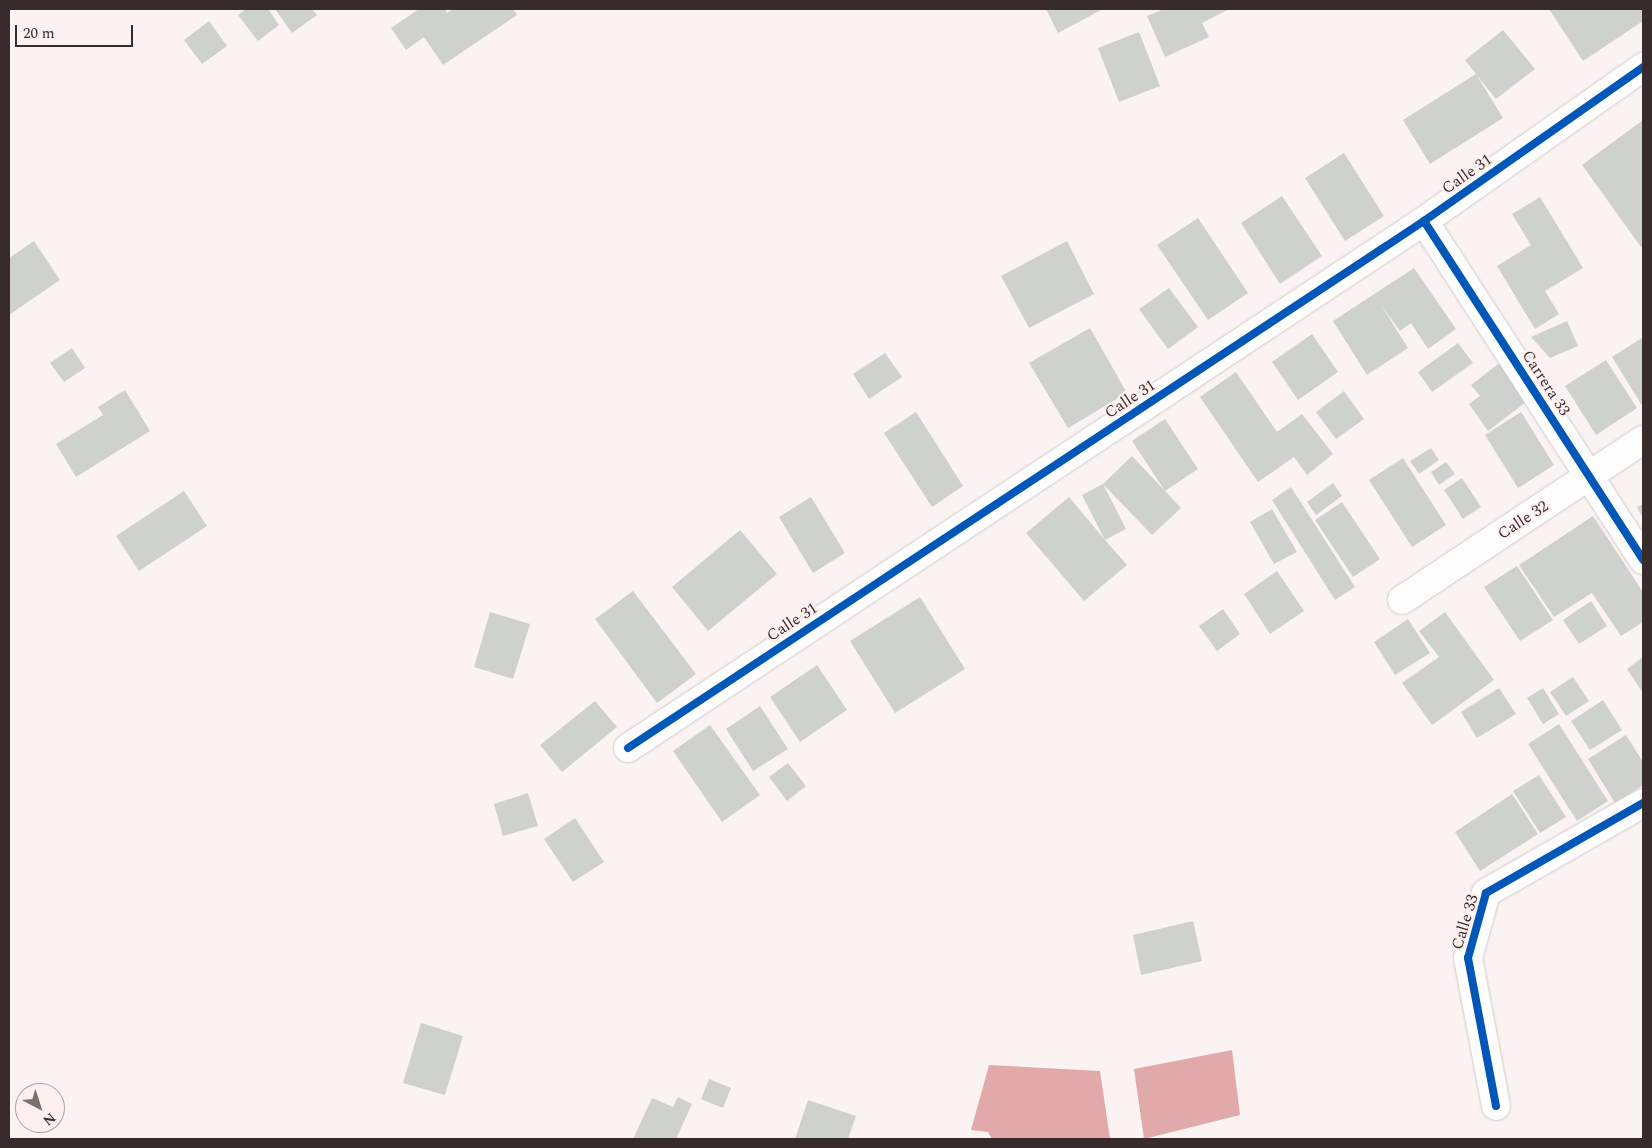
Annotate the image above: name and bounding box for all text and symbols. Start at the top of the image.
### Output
scale bar [18,15,135,47]
text: 20 m [23,22,55,45]
street label: Calle 31 [1438,150,1496,198]
street label: Carrera 33 [1518,347,1574,419]
street label: Calle 31 [1101,376,1159,422]
street label: Calle 32 [1494,497,1552,543]
street label: Calle 31 [763,599,821,645]
street label: Calle 33 [1448,892,1482,952]
north arrow [15,1083,65,1133]
text: N [38,1107,60,1131]

